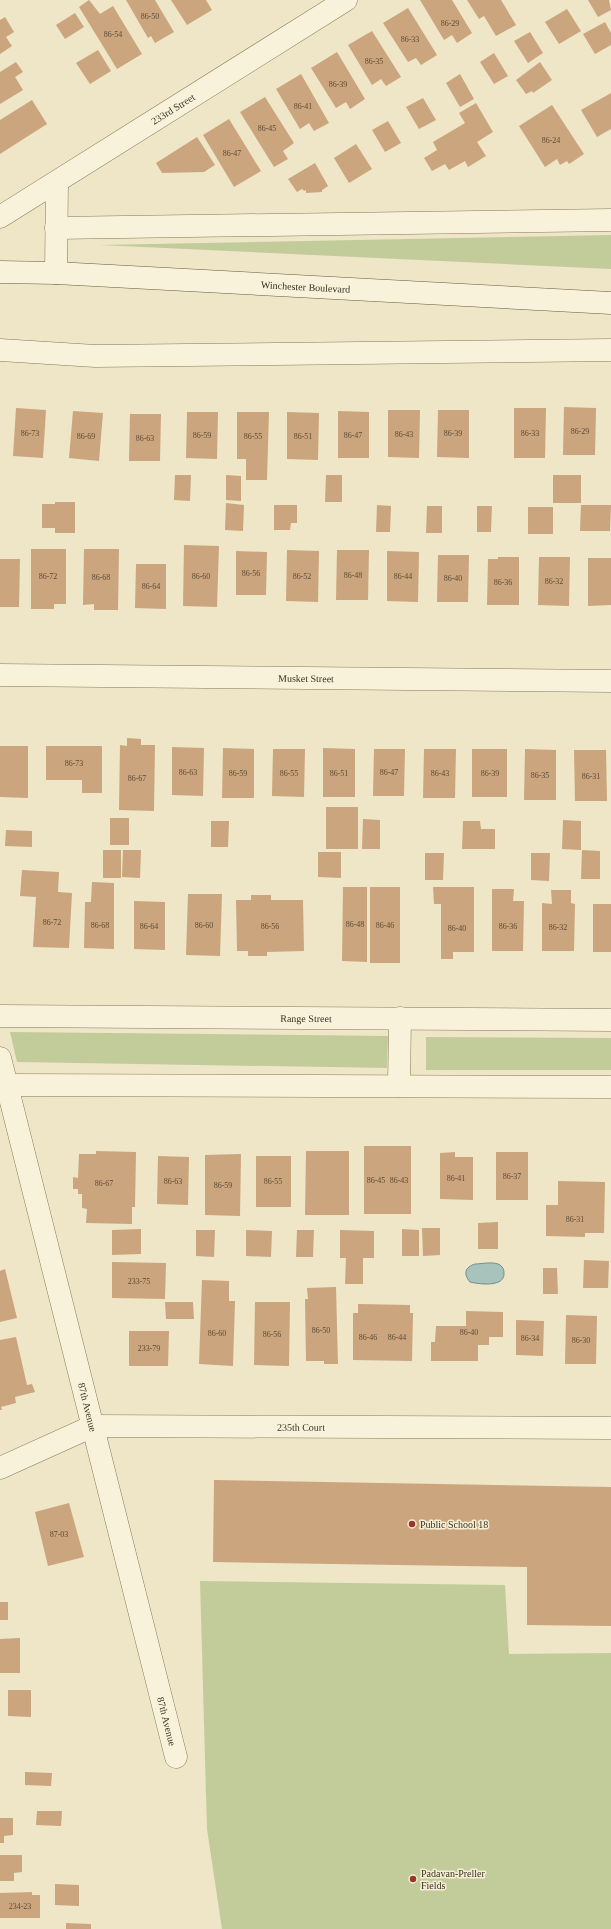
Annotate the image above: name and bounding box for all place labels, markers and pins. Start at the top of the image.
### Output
marker: Public School 18 [407,1519,417,1529]
place label: Public School 18 [420,1519,488,1530]
place label: Padavan-Preller Fields [421,1868,486,1891]
marker: Padavan-Preller Fields [408,1874,418,1884]

